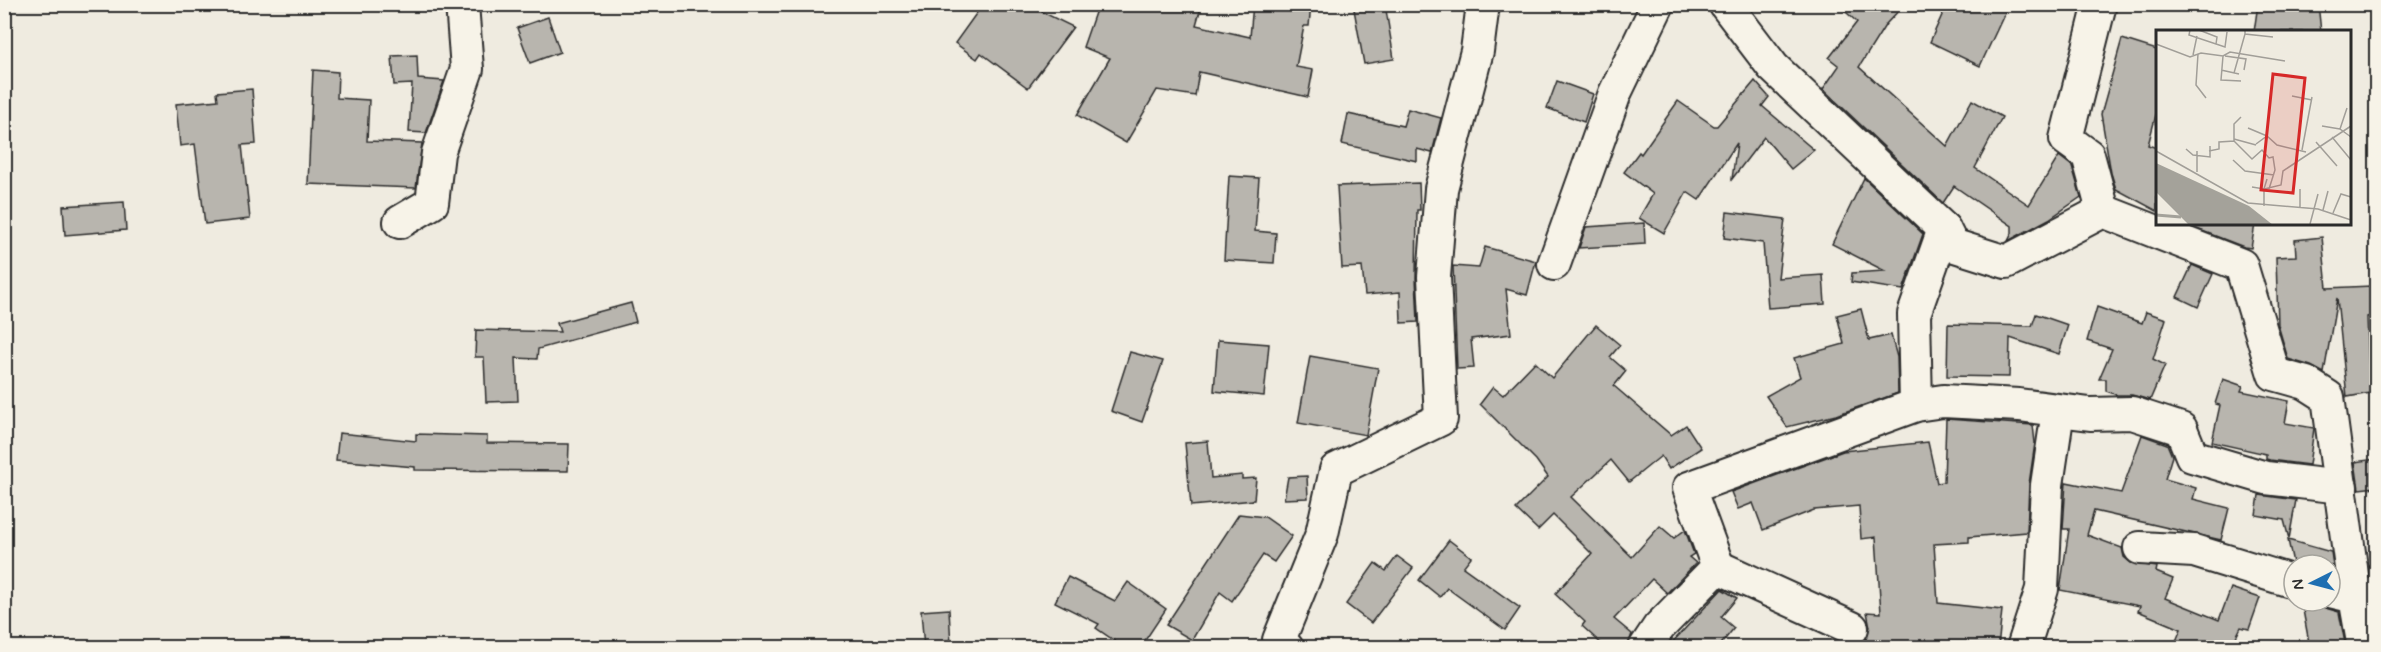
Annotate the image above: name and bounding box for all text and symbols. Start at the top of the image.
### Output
inset map [2156,30,2351,225]
north arrow [2282,553,2342,613]
text: N [2288,578,2310,591]

